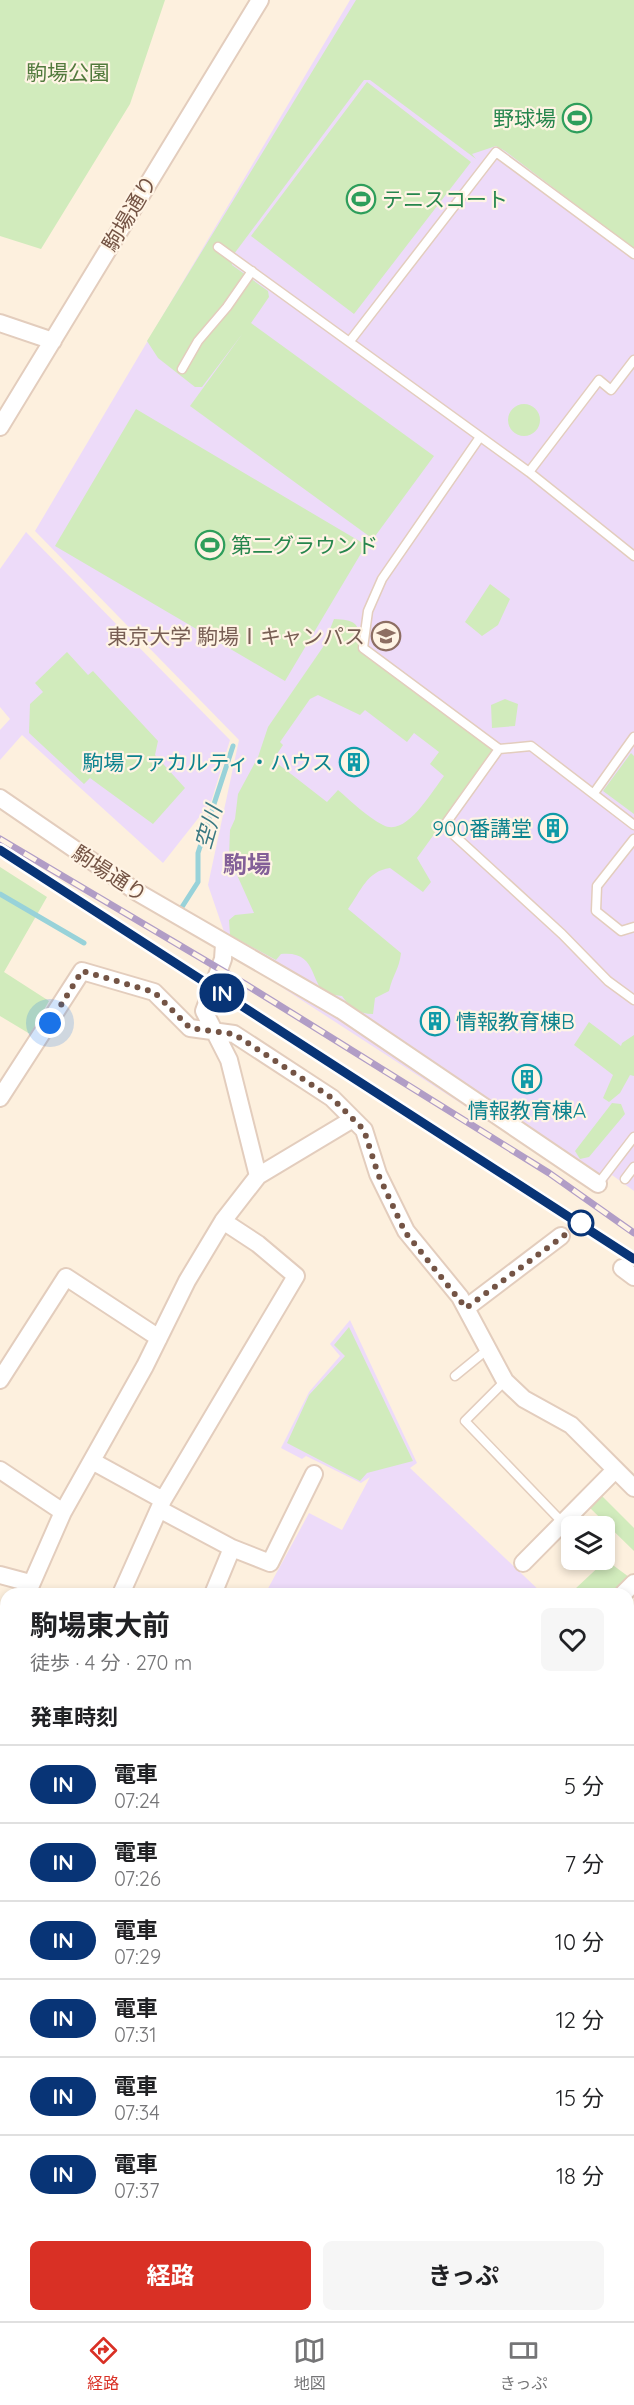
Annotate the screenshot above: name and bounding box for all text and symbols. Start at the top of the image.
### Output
park label: 駒場公園 [26,59,110,85]
sports icon: 野球場 [561,102,593,134]
place label: 野球場 [493,105,556,131]
street label: 駒場通り [96,170,162,256]
sports icon: テニスコート [345,183,377,215]
place label: テニスコート [382,186,508,212]
sports icon: 第二グラウンド [194,529,226,561]
place label: 第二グラウンド [231,532,378,558]
school or university icon: 東京大学 駒場Ⅰキャンパス [370,620,402,652]
place label: 東京大学 駒場Ⅰキャンパス [107,623,365,649]
building icon: 駒場ファカルティ・ハウス [338,746,370,778]
place label: 駒場ファカルティ・ハウス [82,749,333,775]
water label: 空川 [188,800,228,852]
building icon: 900番講堂 [537,812,569,844]
place label: 900番講堂 [432,815,532,841]
street label: 駒場通り [68,839,152,907]
district label: 駒場 [223,849,271,879]
line badge: IN [195,974,249,1012]
text: IN [211,980,233,1006]
building icon: 情報教育棟B [419,1005,451,1037]
your location [35,1008,65,1038]
place label: 情報教育棟B [456,1008,575,1034]
building icon: 情報教育棟A [511,1063,543,1095]
place label: 情報教育棟A [468,1097,586,1123]
unlabelled marker [568,1210,594,1236]
map controls [561,1516,615,1570]
button: layers [561,1516,615,1570]
text: 駒場東大前 [30,1607,170,1642]
button: heart [541,1608,604,1671]
text: 徒歩 · 4 分 · 270 m [30,1650,192,1675]
text: 発車時刻 [30,1703,118,1731]
text: 電車 [114,1760,158,1788]
text: IN [52,1771,74,1797]
text: 5 分 [564,1772,604,1800]
text: 07:24 [114,1788,160,1813]
text: 電車 [114,1838,158,1866]
text: IN [52,1849,74,1875]
text: 7 分 [565,1850,604,1878]
text: 07:26 [114,1866,161,1891]
text: 電車 [114,1916,158,1944]
text: IN [52,1927,74,1953]
text: 10 分 [555,1928,604,1956]
text: 07:29 [114,1944,161,1969]
text: 電車 [114,1994,158,2022]
text: IN [52,2005,74,2031]
text: 12 分 [556,2006,604,2034]
text: 07:31 [114,2022,157,2047]
text: 電車 [114,2072,158,2100]
text: IN [52,2083,74,2109]
text: 15 分 [556,2084,604,2112]
text: 07:34 [114,2100,160,2125]
text: 電車 [114,2150,158,2178]
text: IN [52,2161,74,2187]
text: 18 分 [556,2162,604,2190]
text: 07:37 [114,2178,160,2203]
button: 経路 [30,2241,311,2310]
button: きっぷ [323,2241,604,2310]
tab: 経路 [87,2334,120,2394]
tab: 地図 [293,2334,326,2394]
tab: きっぷ [500,2334,547,2394]

